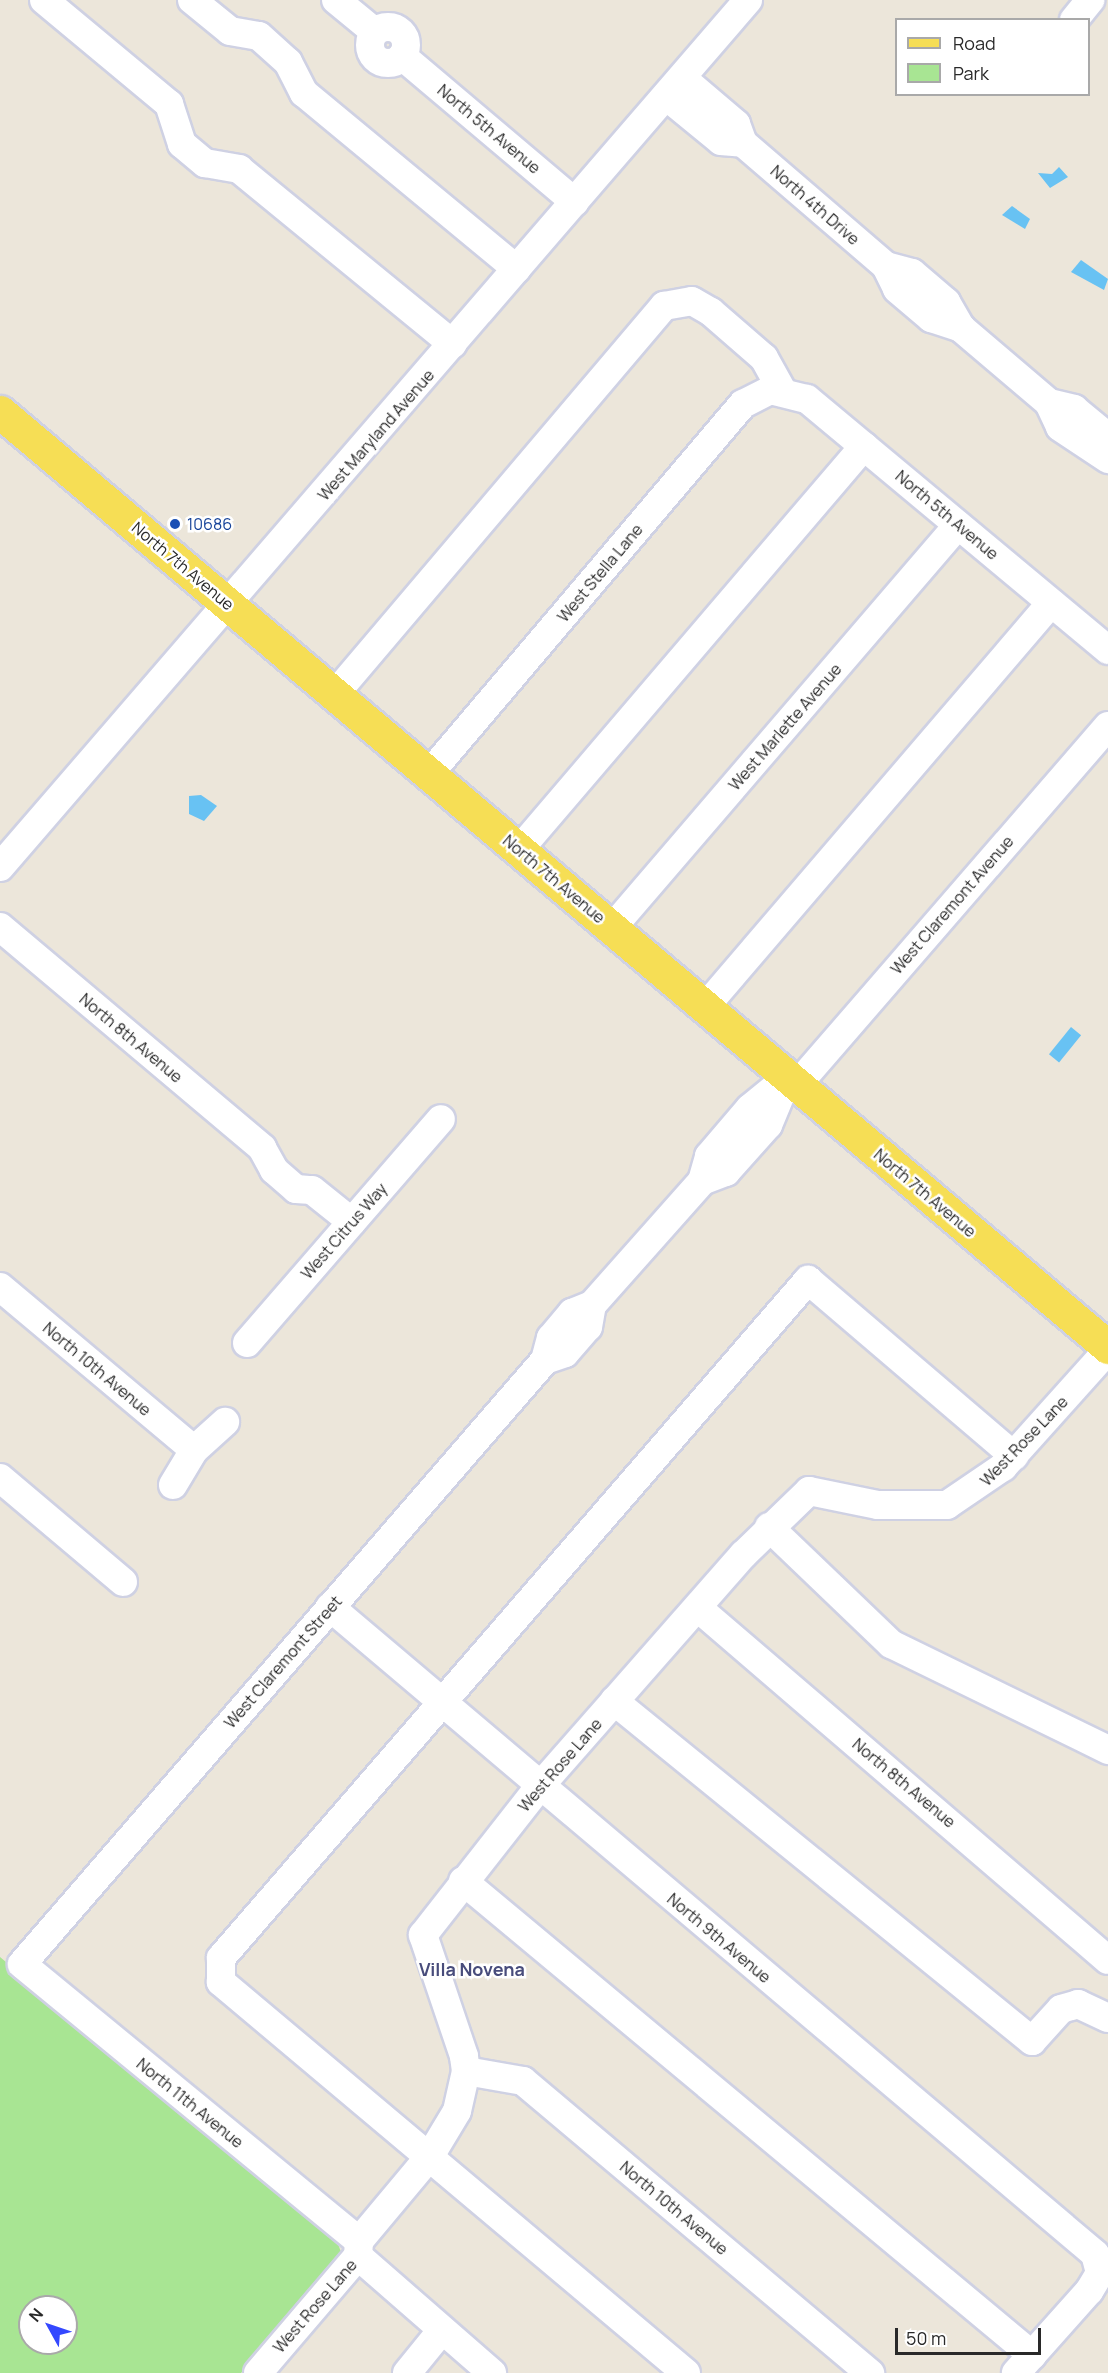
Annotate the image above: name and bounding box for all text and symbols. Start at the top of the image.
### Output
legend [895,18,1090,96]
text: Road [953,31,996,55]
text: Park [953,61,989,85]
street label: North 5th Avenue [434,80,544,178]
street label: North 4th Drive [767,161,863,249]
street label: West Maryland Avenue [314,366,438,504]
street label: North 5th Avenue [892,466,1002,564]
place label: 10686 [187,514,232,534]
marker: 10686 [168,517,182,531]
street label: North 7th Avenue [128,518,238,614]
street label: West Stella Lane [553,520,647,626]
street label: West Marlette Avenue [725,660,845,794]
street label: North 7th Avenue [499,831,609,927]
street label: West Claremont Avenue [887,832,1017,978]
street label: North 8th Avenue [76,989,186,1087]
street label: North 7th Avenue [870,1145,980,1241]
street label: West Citrus Way [297,1179,391,1283]
street label: North 10th Avenue [39,1318,155,1420]
street label: West Rose Lane [976,1392,1072,1490]
street label: West Claremont Street [220,1592,346,1732]
street label: West Rose Lane [514,1714,606,1816]
street label: North 8th Avenue [849,1734,959,1832]
street label: North 9th Avenue [663,1889,775,1987]
district label: Villa Novena [419,1958,525,1980]
street label: North 11th Avenue [133,2054,247,2152]
street label: North 10th Avenue [616,2157,732,2259]
street label: West Rose Lane [269,2255,361,2357]
north arrow [18,2295,78,2355]
text: N [24,2303,48,2326]
scale bar [898,2316,1044,2354]
text: 50 m [906,2326,946,2350]

